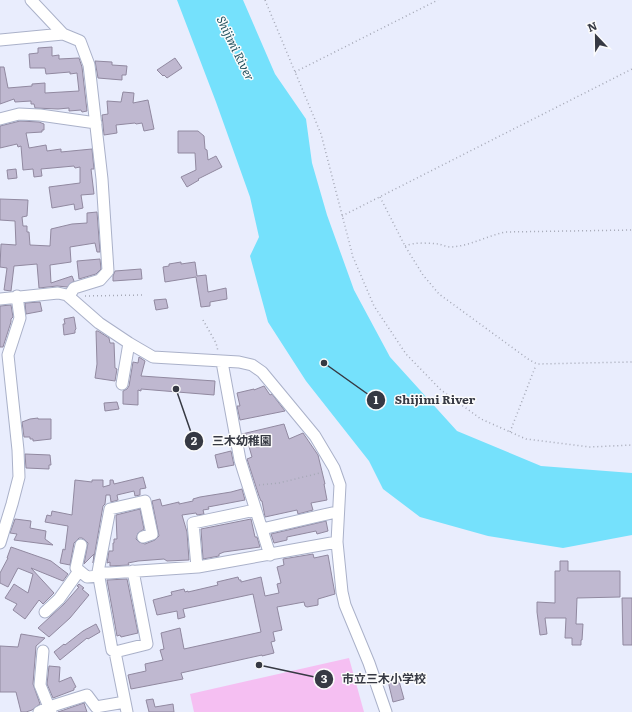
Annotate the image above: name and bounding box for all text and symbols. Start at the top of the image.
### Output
water label: Shijimi River [213,13,260,84]
north arrow [576,16,616,56]
text: N [585,17,599,35]
callout: Shijimi River [366,388,483,412]
text: 1 [374,390,379,408]
text: Shijimi River [395,390,476,408]
callout: 三木幼稚園 [184,429,280,453]
text: 2 [191,431,198,449]
text: 三木幼稚園 [212,431,272,449]
callout: 市立三木小学校 [314,667,434,691]
text: 3 [321,669,328,687]
text: 市立三木小学校 [342,669,426,687]

